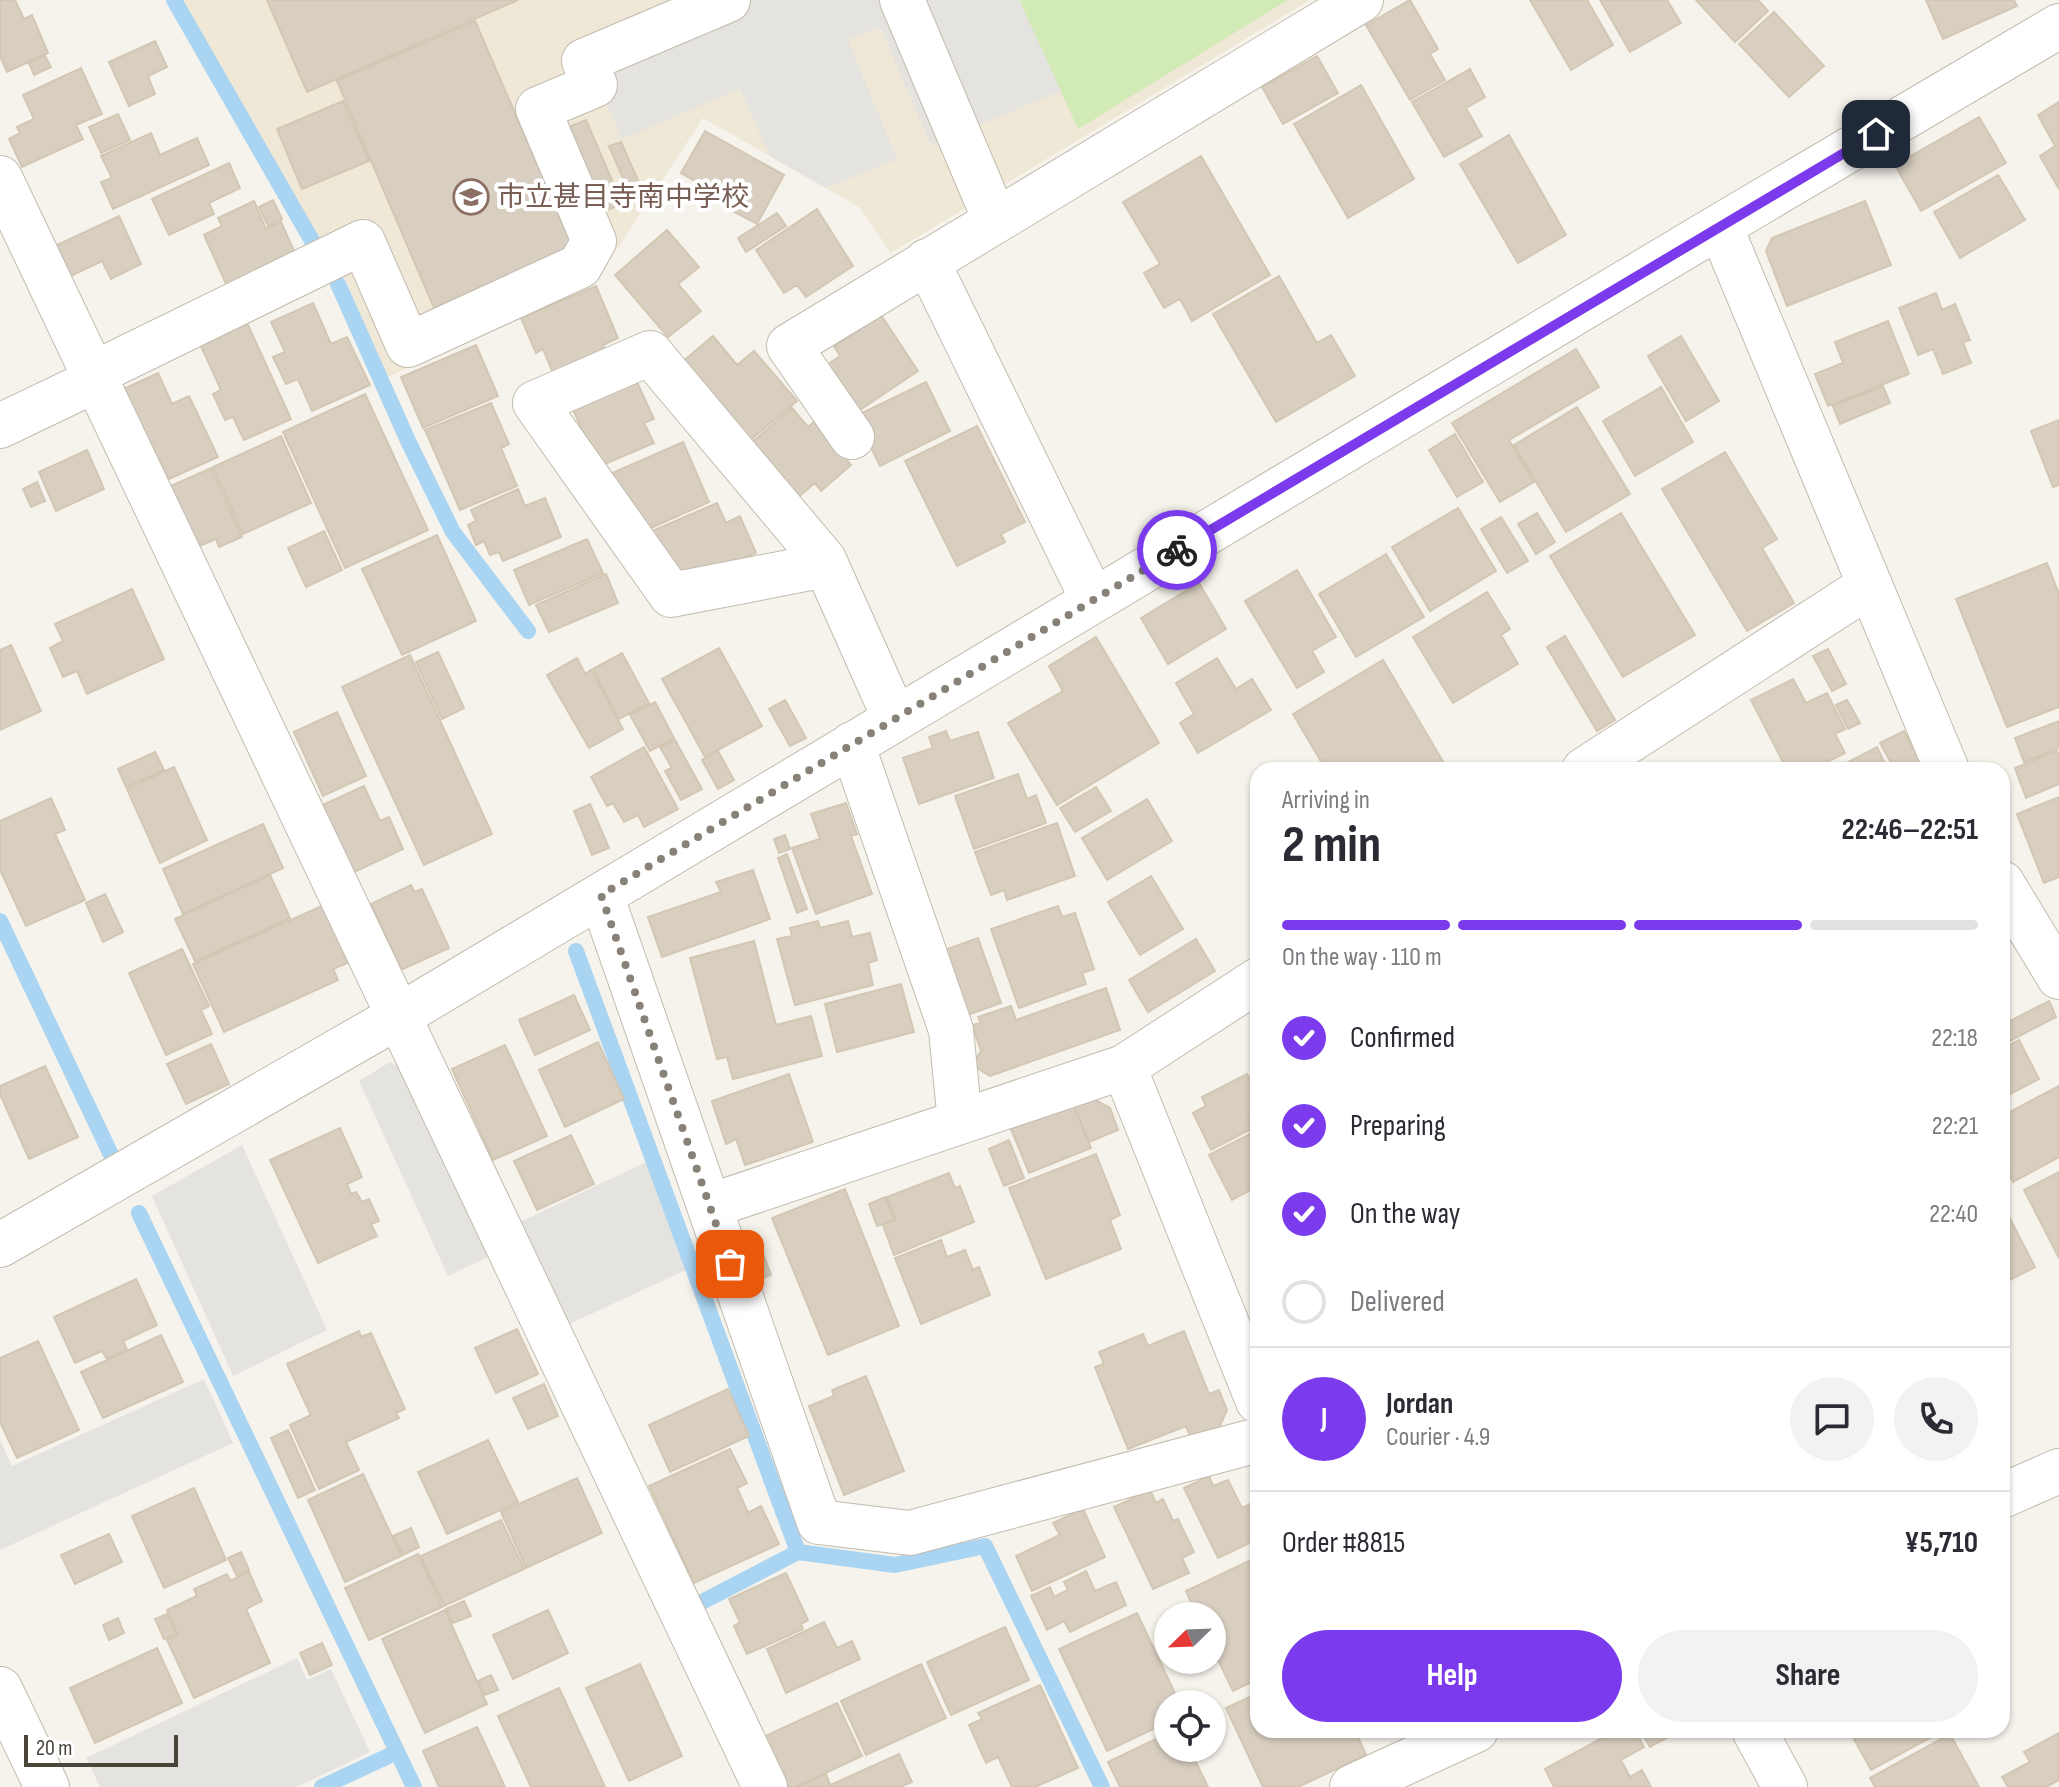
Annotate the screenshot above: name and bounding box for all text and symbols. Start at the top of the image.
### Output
pin [1842,100,1910,168]
icon: home [1854,112,1898,156]
school or university icon: 市立甚目寺南中学校 [452,178,490,216]
place label: 市立甚目寺南中学校 [497,181,749,214]
courier [1137,510,1217,590]
icon: bike [1155,528,1199,572]
text: Arriving in [1282,785,1370,816]
text: 22:46–22:51 [1842,812,1978,848]
text: 2 min [1282,814,1381,877]
text: On the way · 110 m [1282,942,1442,973]
icon: check [1282,1016,1326,1060]
text: Confirmed [1350,1020,1455,1056]
text: 22:18 [1931,1023,1978,1054]
icon: check [1282,1104,1326,1148]
text: Preparing [1350,1108,1446,1144]
text: 22:21 [1932,1111,1978,1142]
icon: check [1282,1192,1326,1236]
text: On the way [1350,1196,1460,1232]
text: 22:40 [1929,1199,1978,1230]
pin [696,1230,764,1298]
icon: bag [708,1242,752,1286]
text: Delivered [1350,1284,1445,1320]
button: chat [1790,1377,1874,1461]
button: phone [1894,1377,1978,1461]
text: Jordan [1386,1386,1453,1422]
text: J [1321,1401,1327,1437]
text: Courier · 4.9 [1386,1422,1490,1453]
text: Order #8815 [1282,1525,1405,1561]
text: ¥5,710 [1904,1525,1978,1561]
north arrow [1154,1602,1226,1674]
map controls [1154,1602,1226,1762]
button: Help [1282,1630,1622,1722]
button: Share [1638,1630,1978,1722]
button: locate [1154,1690,1226,1762]
scale bar [24,1731,178,1767]
text: 20 m [36,1735,73,1762]

